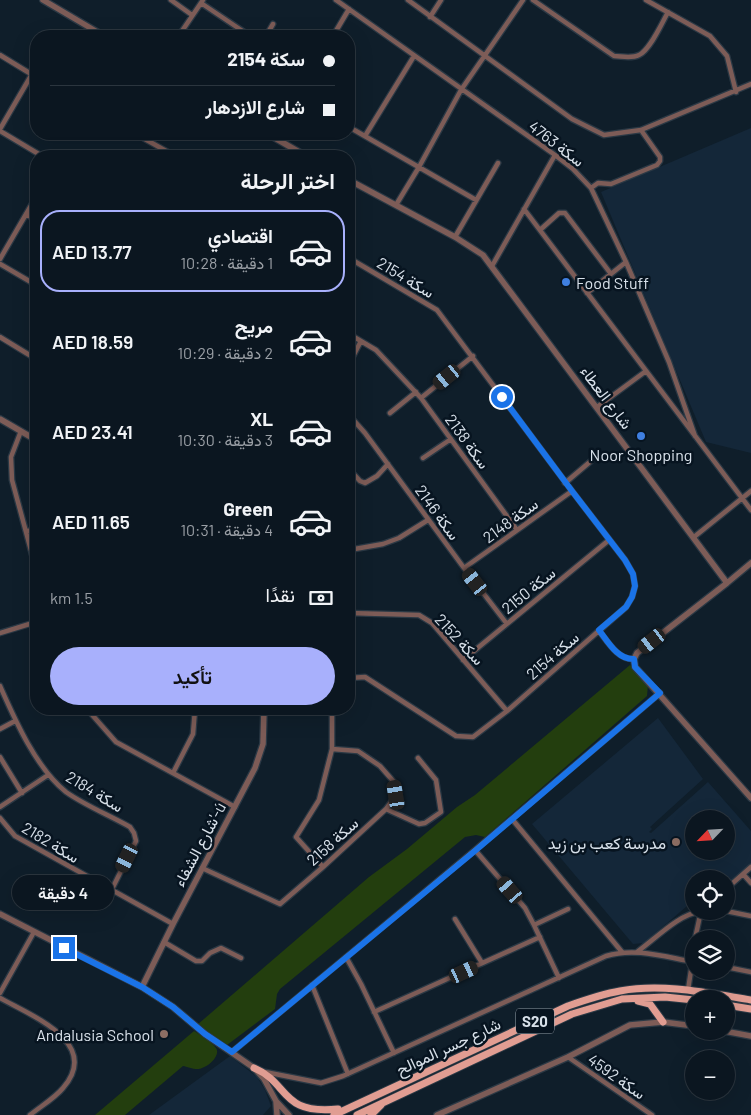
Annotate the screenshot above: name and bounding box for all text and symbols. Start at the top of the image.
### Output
text: سكة 2154 [227,47,305,70]
text: شارع الازدهار [205,95,305,118]
street label: سكة 4763 [525,116,589,170]
text: اختر الرحلة [240,167,335,193]
text: اقتصادي [208,224,273,247]
icon: car [288,229,333,274]
text: AED 13.77 [52,240,132,263]
text: 1 دقيقة · 10:28 [180,253,273,272]
street label: سكة 2154 [374,253,438,301]
place label: Food Stuff [576,273,649,292]
marker: Food Stuff [560,276,572,288]
text: مريح [235,314,273,337]
icon: car [288,319,333,364]
text: AED 18.59 [52,330,133,353]
text: 2 دقيقة · 10:29 [177,343,273,362]
car [430,362,463,392]
street label: شارع العطاء [575,362,637,434]
route start [491,386,513,408]
text: XL [250,407,273,430]
icon: car [288,409,333,454]
street label: سكة 2138 [442,410,494,472]
text: AED 23.41 [52,420,133,443]
text: 3 دقيقة · 10:30 [177,430,273,449]
marker: Noor Shopping [635,430,647,442]
place label: Noor Shopping [590,445,692,464]
street label: سكة 2146 [412,481,464,543]
street label: سكة 2148 [479,494,541,546]
text: Green [223,497,273,520]
icon: car [288,499,333,544]
text: AED 11.65 [52,510,130,533]
text: 4 دقيقة · 10:31 [180,520,273,539]
street label: سكة 2150 [497,563,559,617]
car [459,566,490,598]
text: نقدًا [266,583,295,606]
icon: cash [307,584,335,612]
text: 1.5 km [50,588,93,607]
street label: سكة 2152 [432,609,488,669]
car [635,626,668,656]
street label: سكة 2154 [522,627,582,683]
button: تأكيد [50,647,335,705]
street label: سكة 2184 [63,767,127,815]
car [386,779,405,811]
street label: شارع الشفاء'-ú [169,799,232,891]
north arrow [685,810,735,860]
map controls [685,810,735,1100]
street label: سكة 2158 [302,813,362,869]
street label: سكة 2182 [19,818,83,866]
place label: مدرسة كعب بن زيد [548,833,666,854]
marker: مدرسة كعب بن زيد [670,836,682,848]
car [113,841,140,875]
button: locate [685,870,735,920]
car [494,874,525,906]
callout: 4 دقيقة [13,876,115,910]
text: 4 دقيقة [38,883,88,902]
button: layers [685,930,735,980]
route end [53,937,75,959]
car [447,959,480,985]
button: + [685,990,735,1040]
road number: S20 [516,1008,554,1034]
street label: شارع جسر الموالح [393,1014,504,1081]
place label: Andalusia School [36,1025,154,1044]
marker: Andalusia School [158,1028,170,1040]
street label: سكة 4592 [584,1049,650,1103]
button: − [685,1050,735,1100]

